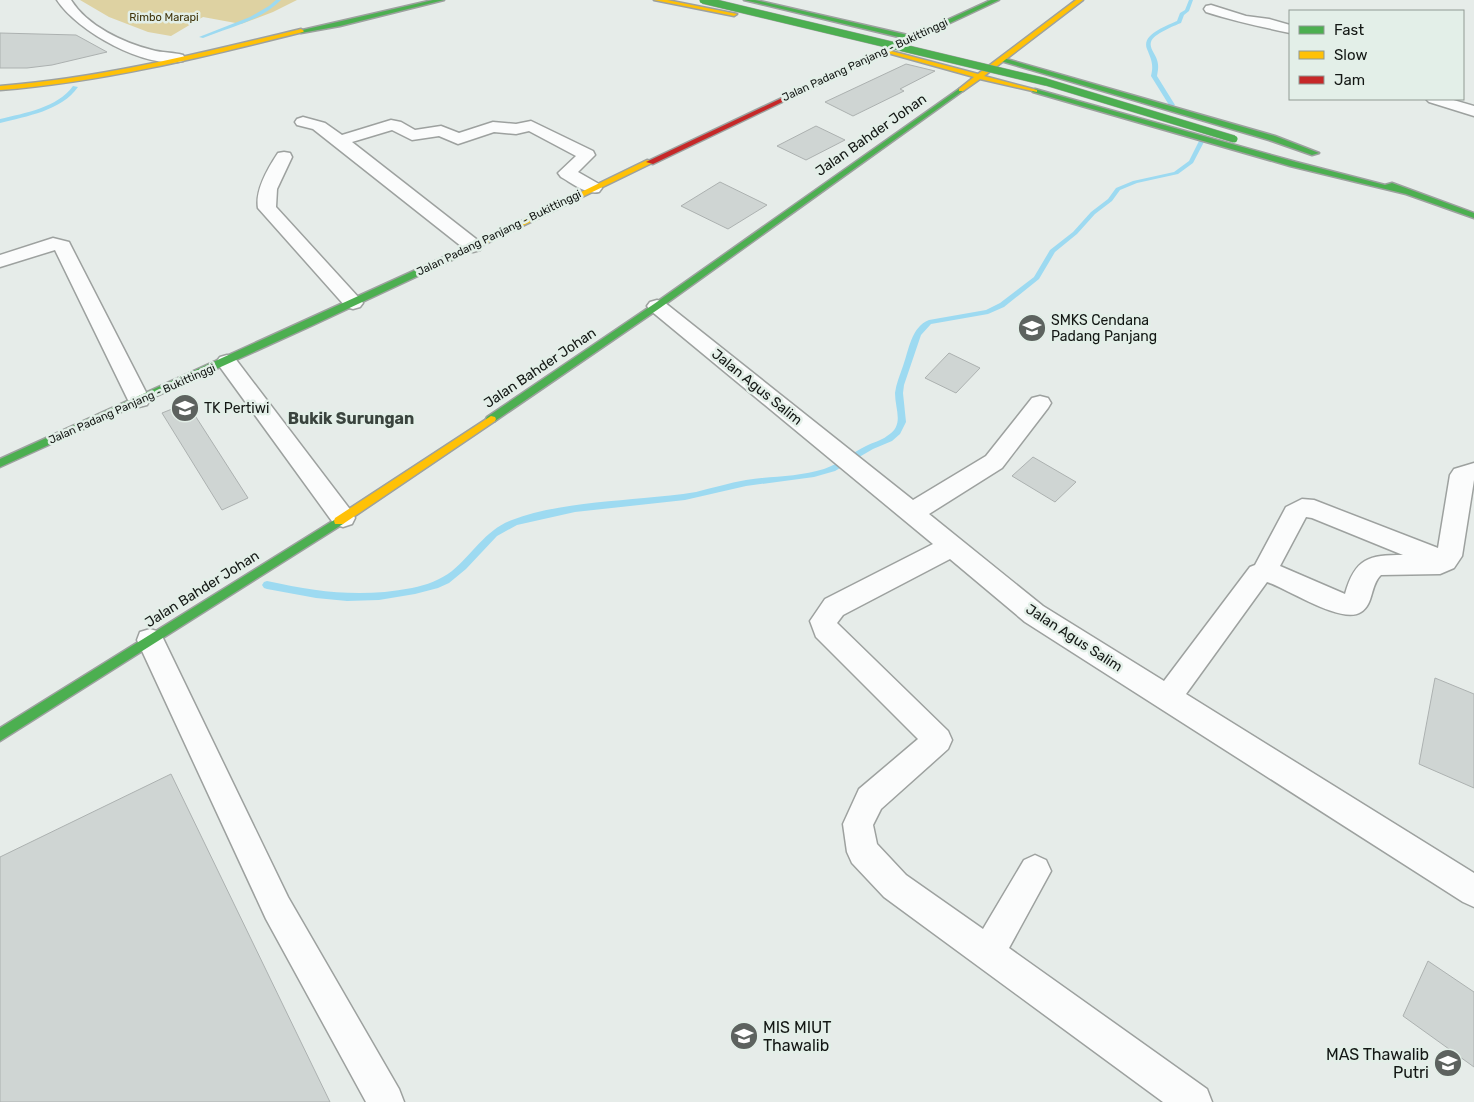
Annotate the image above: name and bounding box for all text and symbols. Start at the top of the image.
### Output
legend [1289,10,1464,100]
park label: Rimbo Marapi [129,11,199,24]
street label: Jalan Padang Panjang - Bukittinggi [780,16,950,104]
text: Fast [1334,21,1364,39]
text: Slow [1334,46,1367,64]
text: Jam [1334,71,1365,89]
street label: Jalan Bahder Johan [812,90,930,180]
street label: Jalan Padang Panjang - Bukittinggi [415,187,583,279]
place label: SMKS Cendana Padang Panjang [1051,312,1157,345]
school or university icon: SMKS Cendana Padang Panjang [1017,313,1047,343]
street label: Jalan Bahder Johan [481,324,599,412]
street label: Jalan Agus Salim [708,345,806,429]
street label: Jalan Padang Panjang - Bukittinggi [47,361,217,447]
school or university icon: TK Pertiwi [170,393,200,423]
place label: TK Pertiwi [204,400,269,417]
district label: Bukik Surungan [288,409,414,428]
street label: Jalan Bahder Johan [142,547,262,631]
street label: Jalan Agus Salim [1023,600,1125,676]
place label: MIS MIUT Thawalib [763,1018,832,1055]
school or university icon: MIS MIUT Thawalib [729,1021,759,1051]
place label: MAS Thawalib Putri [1326,1045,1429,1082]
school or university icon: MAS Thawalib Putri [1433,1048,1463,1078]

